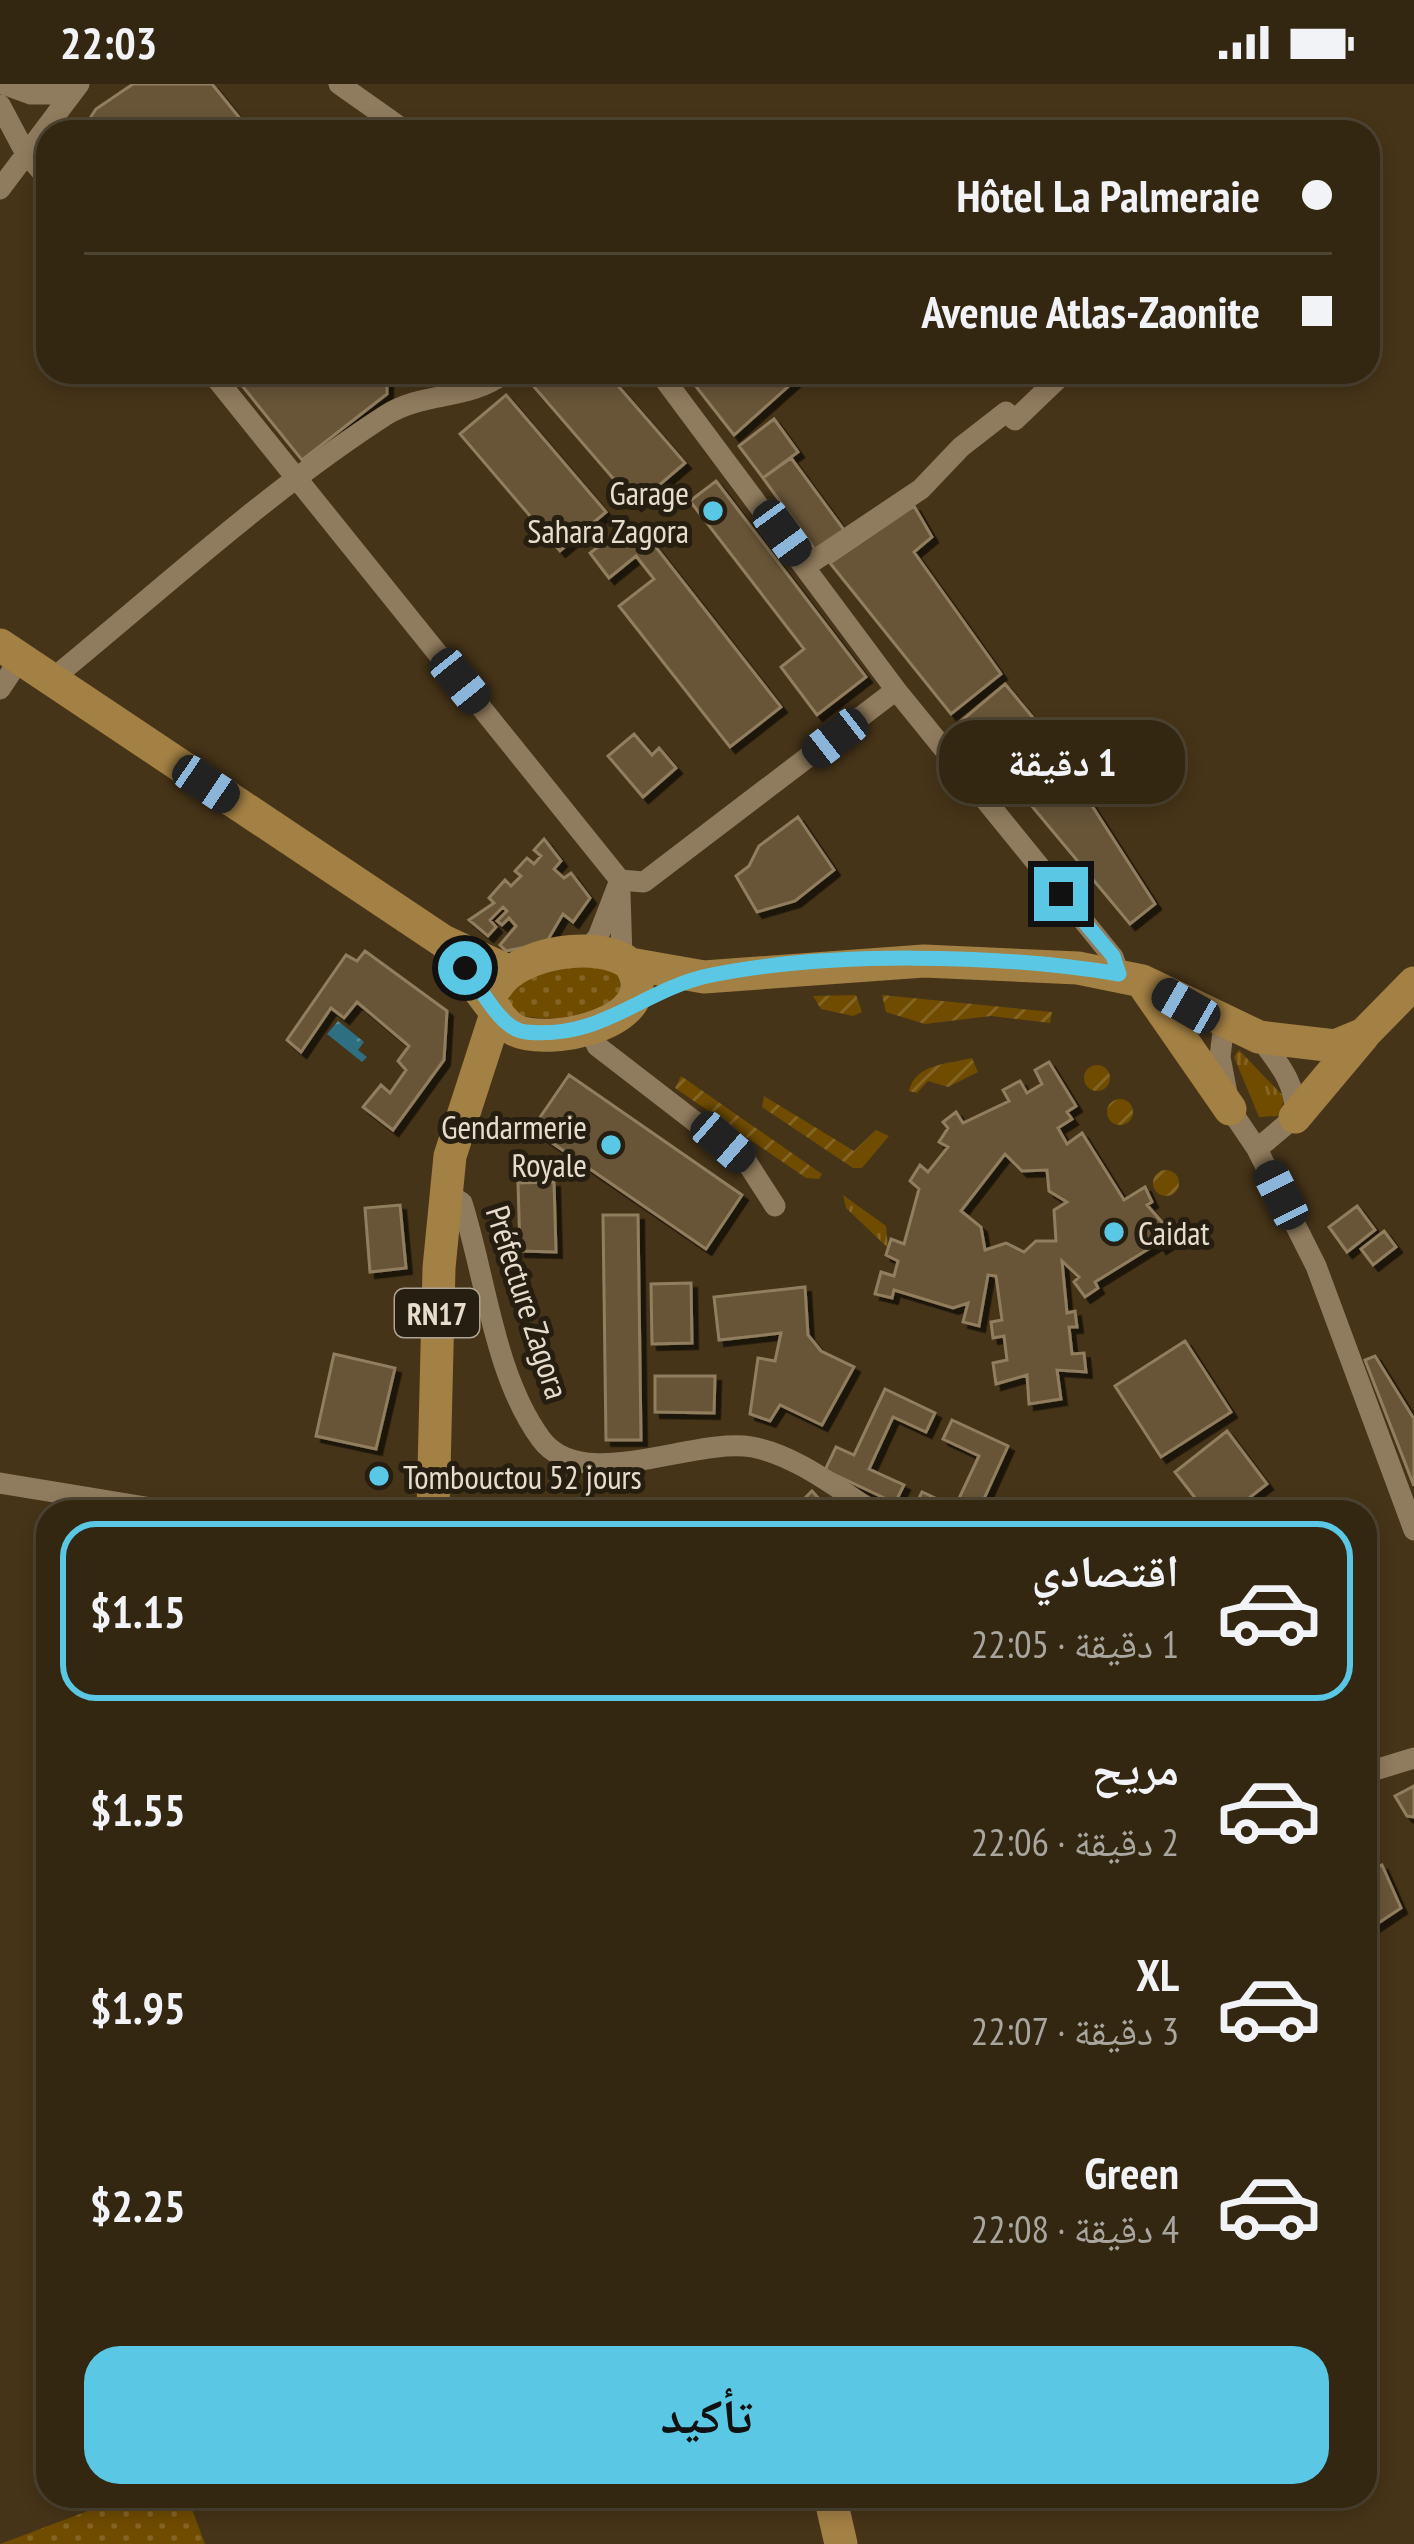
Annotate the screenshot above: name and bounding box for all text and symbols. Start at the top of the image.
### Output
text: 22:03 [60,13,157,71]
text: Hôtel La Palmeraie [956,166,1260,224]
text: Avenue Atlas-Zaonite [922,282,1260,340]
place label: Garage Sahara Zagora [527,471,689,552]
car [746,493,818,573]
marker: Garage Sahara Zagora [700,498,726,524]
car [423,642,497,720]
car [796,702,874,774]
callout: 1 دقيقة [938,720,1184,804]
text: 1 دقيقة [1008,736,1116,787]
car [166,749,246,819]
route end [1034,867,1088,921]
route start [438,941,492,995]
car [1146,972,1226,1040]
place label: Gendarmerie Royale [441,1105,587,1186]
car [684,1105,762,1179]
marker: Gendarmerie Royale [598,1132,624,1158]
car [1249,1155,1313,1235]
street label: Préfecture Zagora [477,1200,579,1404]
place label: Caidat [1138,1211,1210,1254]
marker: Caidat [1101,1219,1127,1245]
road number: RN17 [395,1289,479,1337]
place label: Tombouctou 52 jours [403,1455,642,1498]
marker: Tombouctou 52 jours [366,1463,392,1489]
text: اقتصادي [1032,1541,1179,1599]
icon: car [1215,1557,1323,1665]
text: $1.15 [90,1582,186,1640]
text: 1 دقيقة · 22:05 [971,1618,1179,1669]
text: مريح [1092,1739,1179,1797]
icon: car [1215,1755,1323,1863]
text: $1.55 [90,1780,186,1838]
text: 2 دقيقة · 22:06 [971,1816,1179,1867]
text: XL [1136,1945,1179,2003]
icon: car [1215,1953,1323,2061]
text: $1.95 [90,1978,186,2036]
text: 3 دقيقة · 22:07 [971,2005,1179,2056]
text: Green [1084,2143,1179,2201]
icon: car [1215,2151,1323,2259]
text: $2.25 [90,2176,186,2234]
text: 4 دقيقة · 22:08 [971,2203,1179,2254]
button: تأكيد [84,2346,1329,2484]

